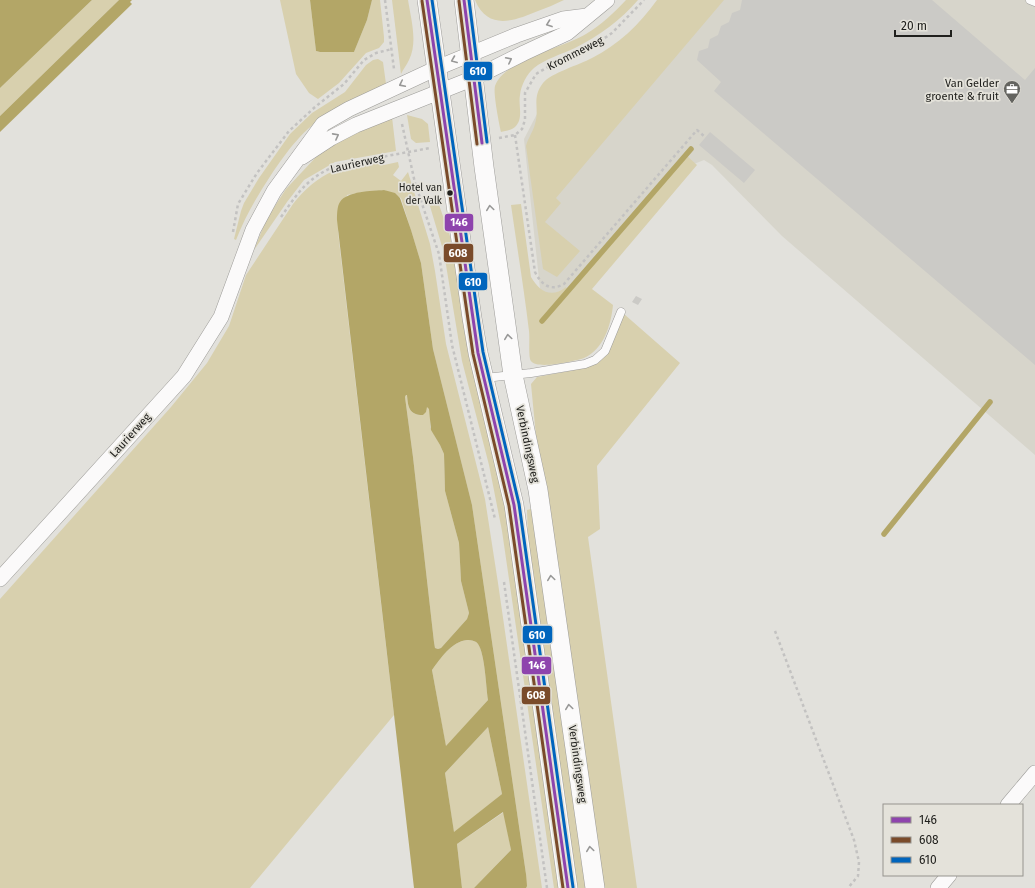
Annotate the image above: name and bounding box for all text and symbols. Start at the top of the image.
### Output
scale bar [895,12,951,38]
one-way arrow [545,19,552,27]
text: 20 m [901,19,927,33]
street label: Krommeweg [545,34,606,73]
one-way arrow [451,56,458,64]
one-way arrow [505,58,512,65]
line badge: 610 [463,61,493,81]
text: 610 [469,65,487,78]
place label: Van Gelder groente & fruit [925,77,1000,103]
one-way arrow [398,79,406,87]
office icon: Van Gelder groente & fruit [1002,79,1022,104]
one-way arrow [332,133,339,140]
street label: Laurierweg [329,151,386,176]
place label: Hotel van der Valk [399,182,443,207]
marker: Hotel van der Valk [445,188,455,198]
one-way arrow [486,205,495,211]
line badge: 146 [444,213,474,232]
text: 146 [450,216,468,229]
line badge: 608 [443,243,474,263]
text: 608 [448,247,468,260]
line badge: 610 [458,272,488,291]
text: 610 [464,276,482,289]
one-way arrow [504,334,513,340]
street label: Verbindingsweg [513,404,542,484]
street label: Laurierweg [107,410,154,460]
one-way arrow [547,575,556,581]
line badge: 610 [522,625,553,644]
text: 610 [528,629,546,642]
line badge: 146 [521,656,552,675]
text: 146 [528,659,546,672]
line badge: 608 [521,686,551,705]
text: 608 [526,689,546,702]
one-way arrow [565,704,574,710]
street label: Verbindingsweg [566,724,589,804]
legend [883,804,1023,876]
text: 146 [919,813,937,827]
text: 608 [919,833,939,847]
one-way arrow [586,846,595,852]
text: 610 [919,853,937,867]

